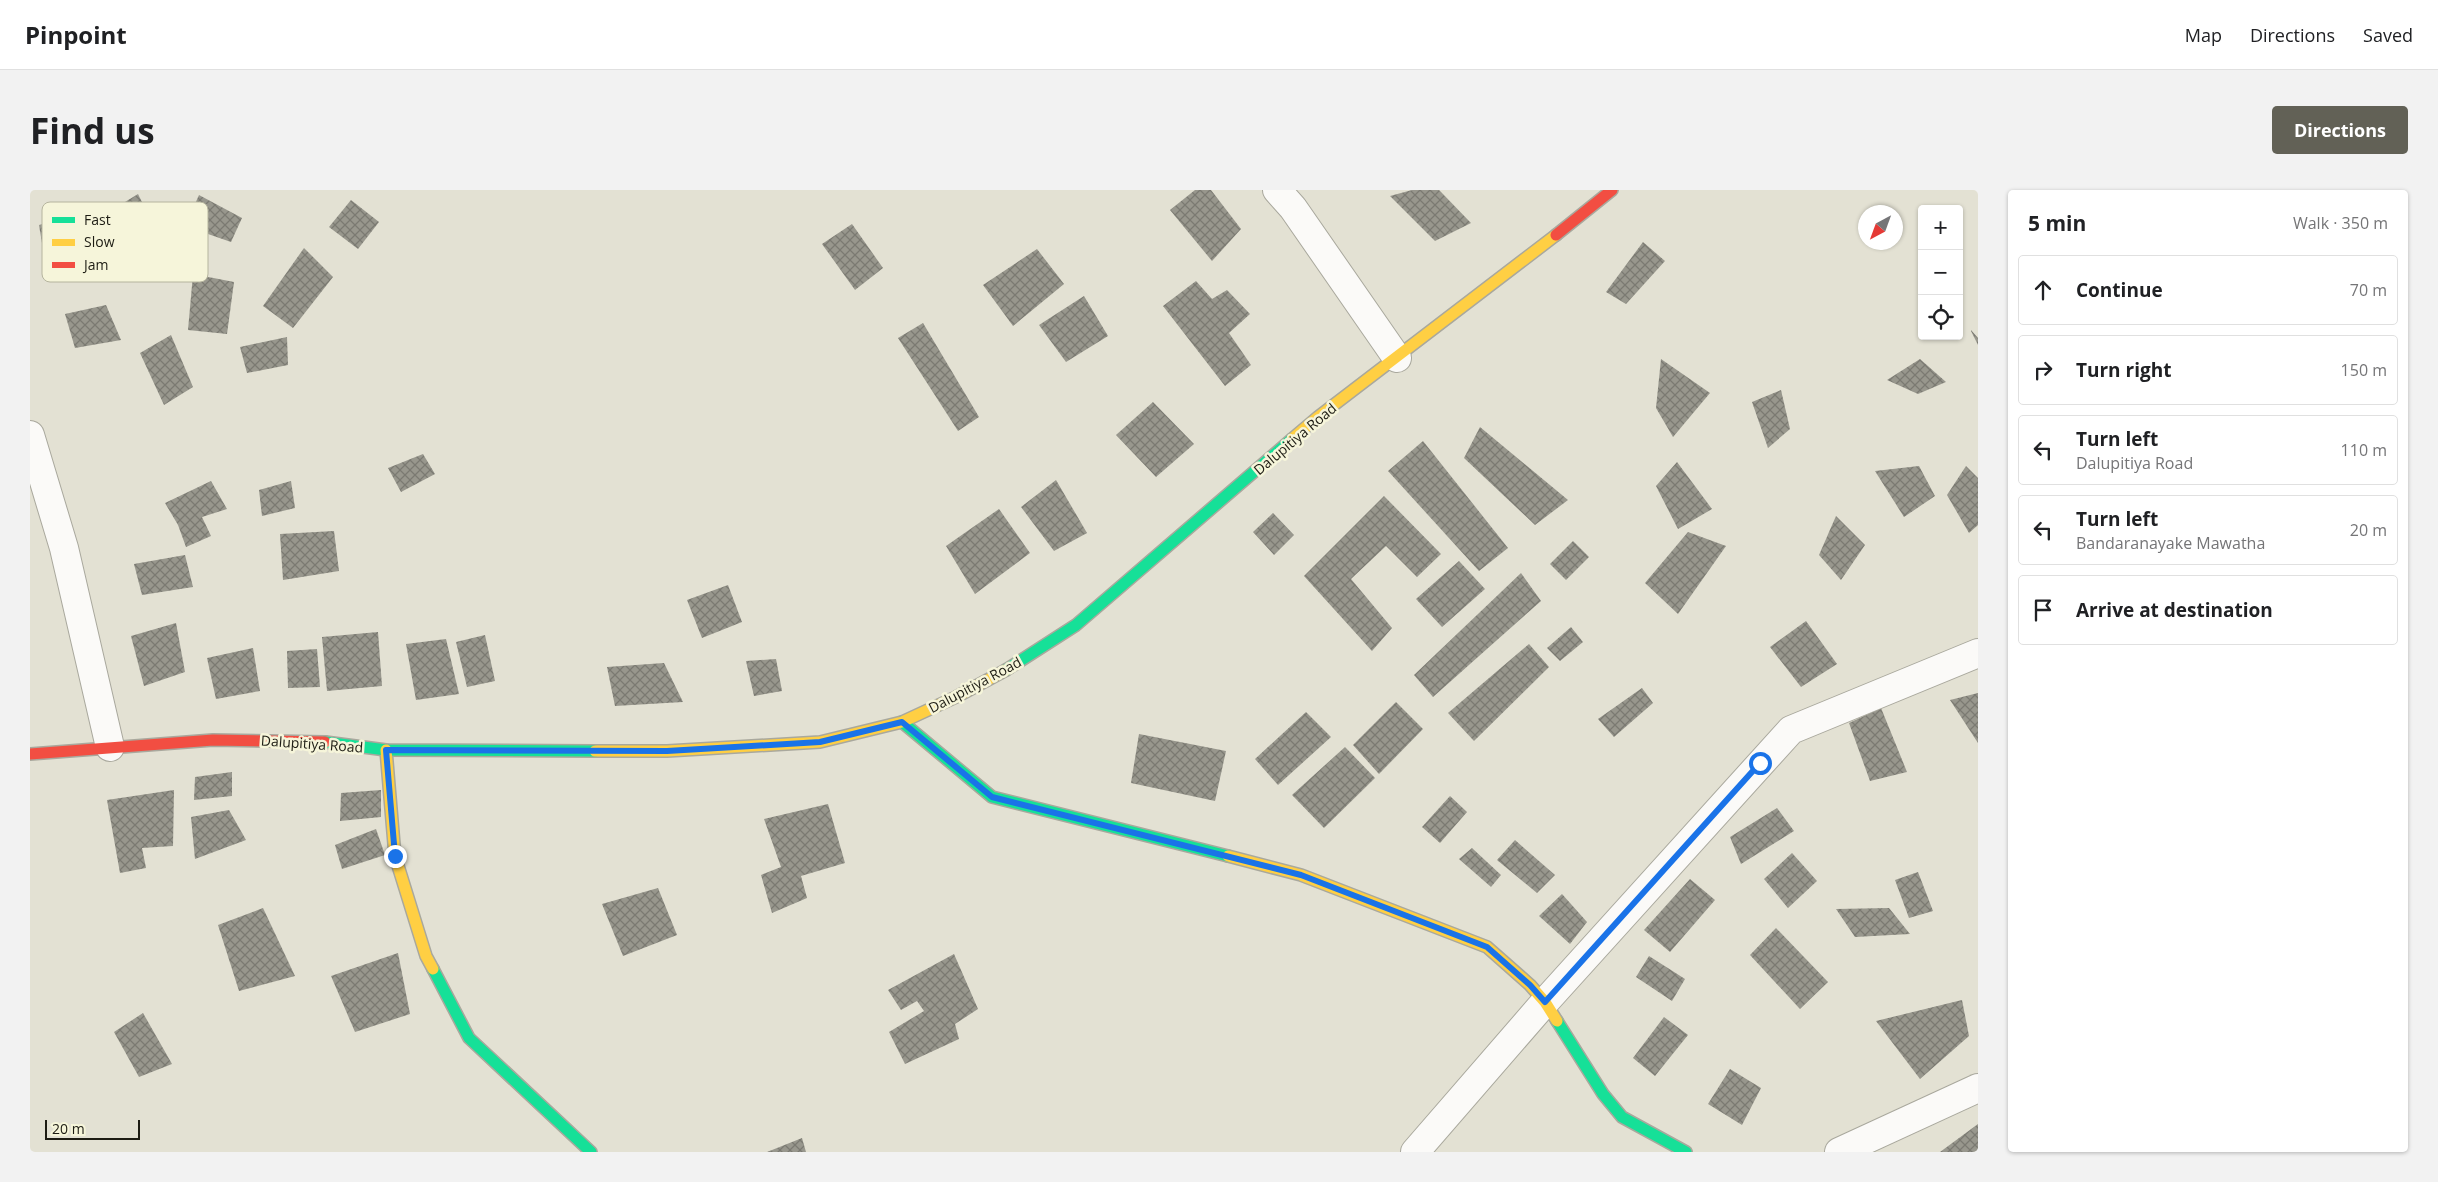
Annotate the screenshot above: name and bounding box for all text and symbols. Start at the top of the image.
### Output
text: Pinpoint [25,18,127,51]
text: Map [2185,23,2222,47]
text: Directions [2250,23,2335,47]
text: Saved [2363,23,2413,47]
button: Directions [2272,106,2408,154]
text: Find us [30,107,155,154]
legend [42,202,208,282]
north arrow [1858,205,1903,250]
map controls [1918,205,1963,340]
button: + [1918,205,1963,250]
text: 5 min [2028,209,2086,237]
text: Fast [84,210,111,229]
text: Walk · 350 m [2293,212,2388,234]
text: Slow [84,232,115,251]
button: − [1918,250,1963,295]
text: Jam [82,255,109,274]
icon: ahead [2029,276,2057,304]
text: Continue [2076,277,2163,303]
text: 70 m [2350,279,2387,301]
button: locate [1918,295,1963,340]
icon: right [2029,356,2057,384]
text: Turn right [2076,357,2171,383]
text: 150 m [2341,359,2387,381]
street label: Dalupitiya Road [1249,398,1340,479]
text: Turn left [2076,426,2158,452]
icon: left [2029,436,2057,464]
text: 110 m [2341,439,2387,461]
text: Dalupitiya Road [2076,452,2193,474]
text: Turn left [2076,506,2158,532]
icon: left [2029,516,2057,544]
text: 20 m [2350,519,2387,541]
text: Bandaranayake Mawatha [2076,532,2265,554]
icon: arrive [2029,596,2057,624]
text: Arrive at destination [2076,597,2273,623]
street label: Dalupitiya Road [925,652,1024,717]
street label: Dalupitiya Road [260,730,364,757]
route start [1749,752,1772,775]
route end [384,845,407,868]
scale bar [45,1117,140,1140]
text: 20 m [52,1119,85,1138]

